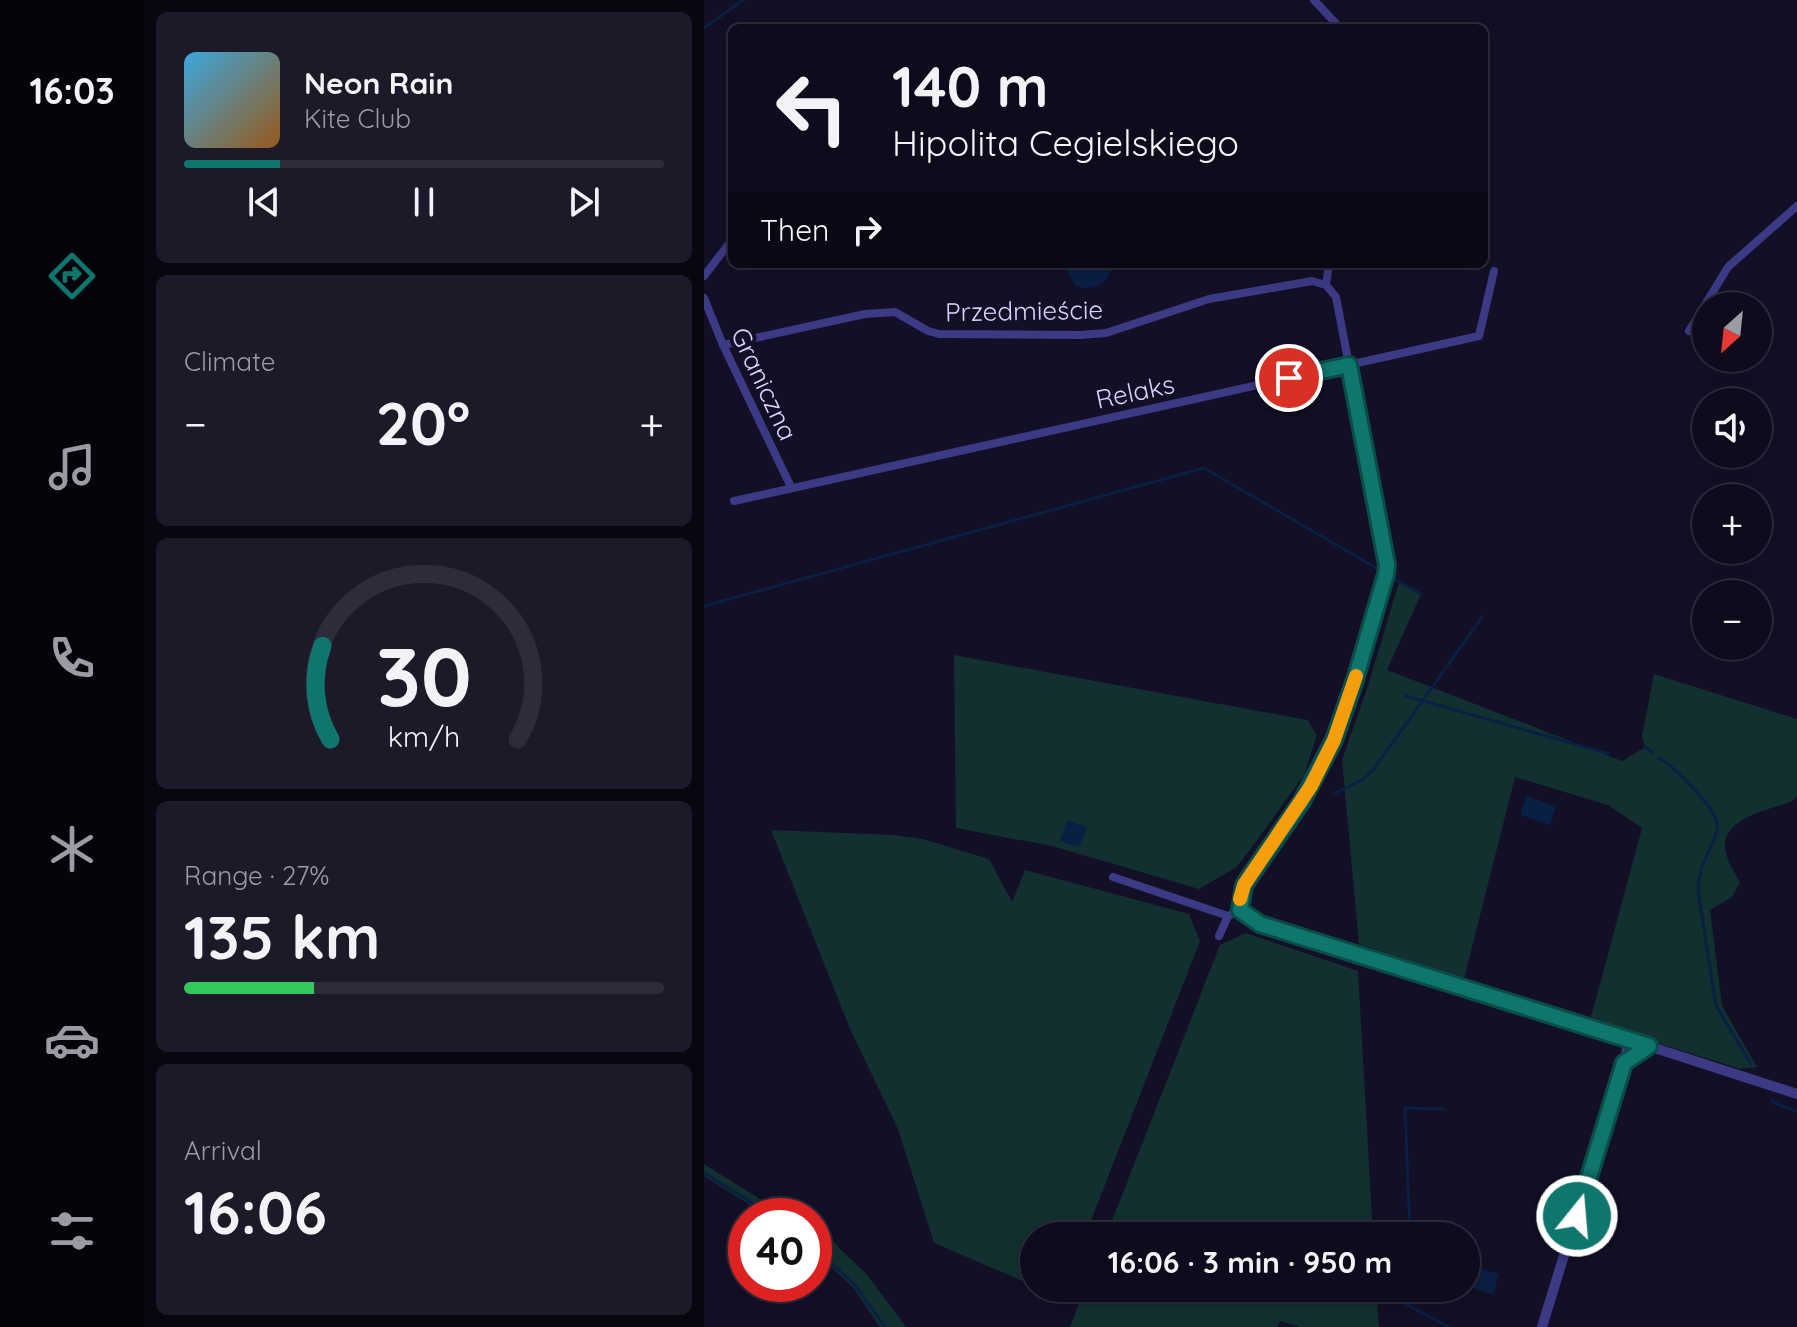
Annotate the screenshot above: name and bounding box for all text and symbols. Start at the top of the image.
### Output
text: 140 m [892,51,1048,121]
icon: left [760,56,864,160]
text: Neon Rain [304,64,453,102]
text: 16:03 [29,68,115,113]
text: Kite Club [304,102,411,135]
text: Hipolita Cegielskiego [892,120,1239,165]
icon: previous [242,180,286,224]
icon: pause [402,180,446,224]
icon: next [562,180,606,224]
icon: right [845,208,889,252]
text: Then [760,211,829,249]
icon: directions [44,248,100,304]
north arrow [1692,292,1772,372]
map controls [1692,292,1772,660]
street label: Przedmieście [945,293,1103,328]
street label: Graniczna [724,322,805,446]
pin [1255,344,1323,412]
text: Climate [184,345,275,378]
icon: arrive [1267,356,1311,400]
street label: Relaks [1092,367,1177,416]
text: 20° [376,385,470,460]
button: sound [1692,388,1772,468]
text: − [184,396,207,451]
text: + [639,396,664,451]
icon: music [44,439,100,495]
button: + [1692,484,1772,564]
button: − [1692,580,1772,660]
text: 30 [376,622,472,726]
icon: phone [44,630,100,686]
text: km/h [388,718,460,754]
icon: climate [44,821,100,877]
text: Range · 27% [184,859,329,892]
text: 135 km [184,899,380,974]
icon: car [44,1012,100,1068]
text: Arrival [184,1134,262,1167]
text: 16:06 [184,1174,327,1249]
position arrow [1535,1174,1619,1258]
speed limit sign: 40 [728,1198,832,1302]
icon: filters [44,1203,100,1259]
text: 16:06 · 3 min · 950 m [1108,1243,1392,1281]

